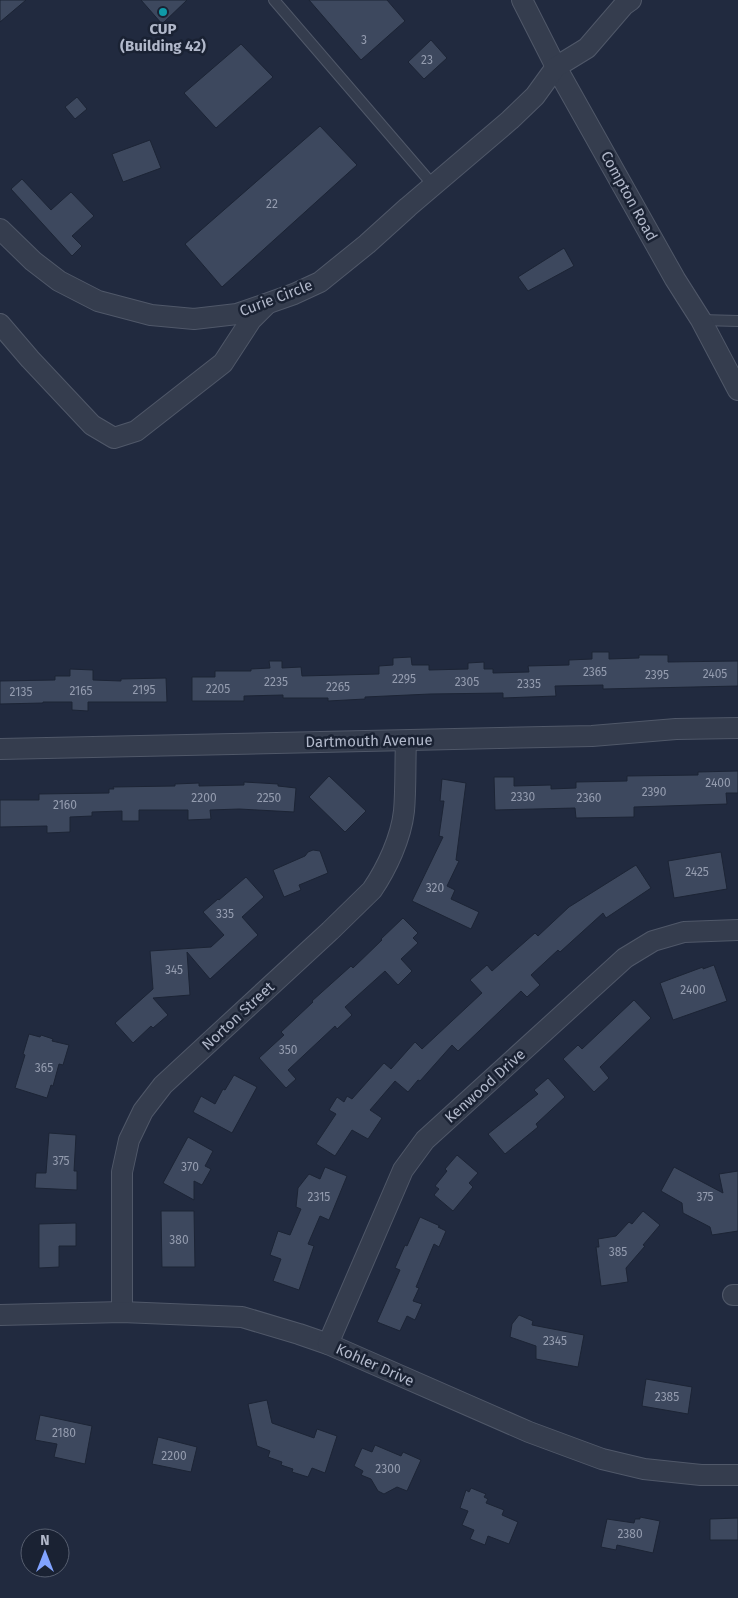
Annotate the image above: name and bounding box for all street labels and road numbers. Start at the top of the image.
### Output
street label: Compton Road [597,148,661,244]
street label: Curie Circle [237,276,315,320]
street label: Dartmouth Avenue [305,731,433,751]
street label: Norton Street [198,978,278,1054]
street label: Kenwood Drive [441,1045,529,1127]
street label: Kohler Drive [333,1340,417,1390]

